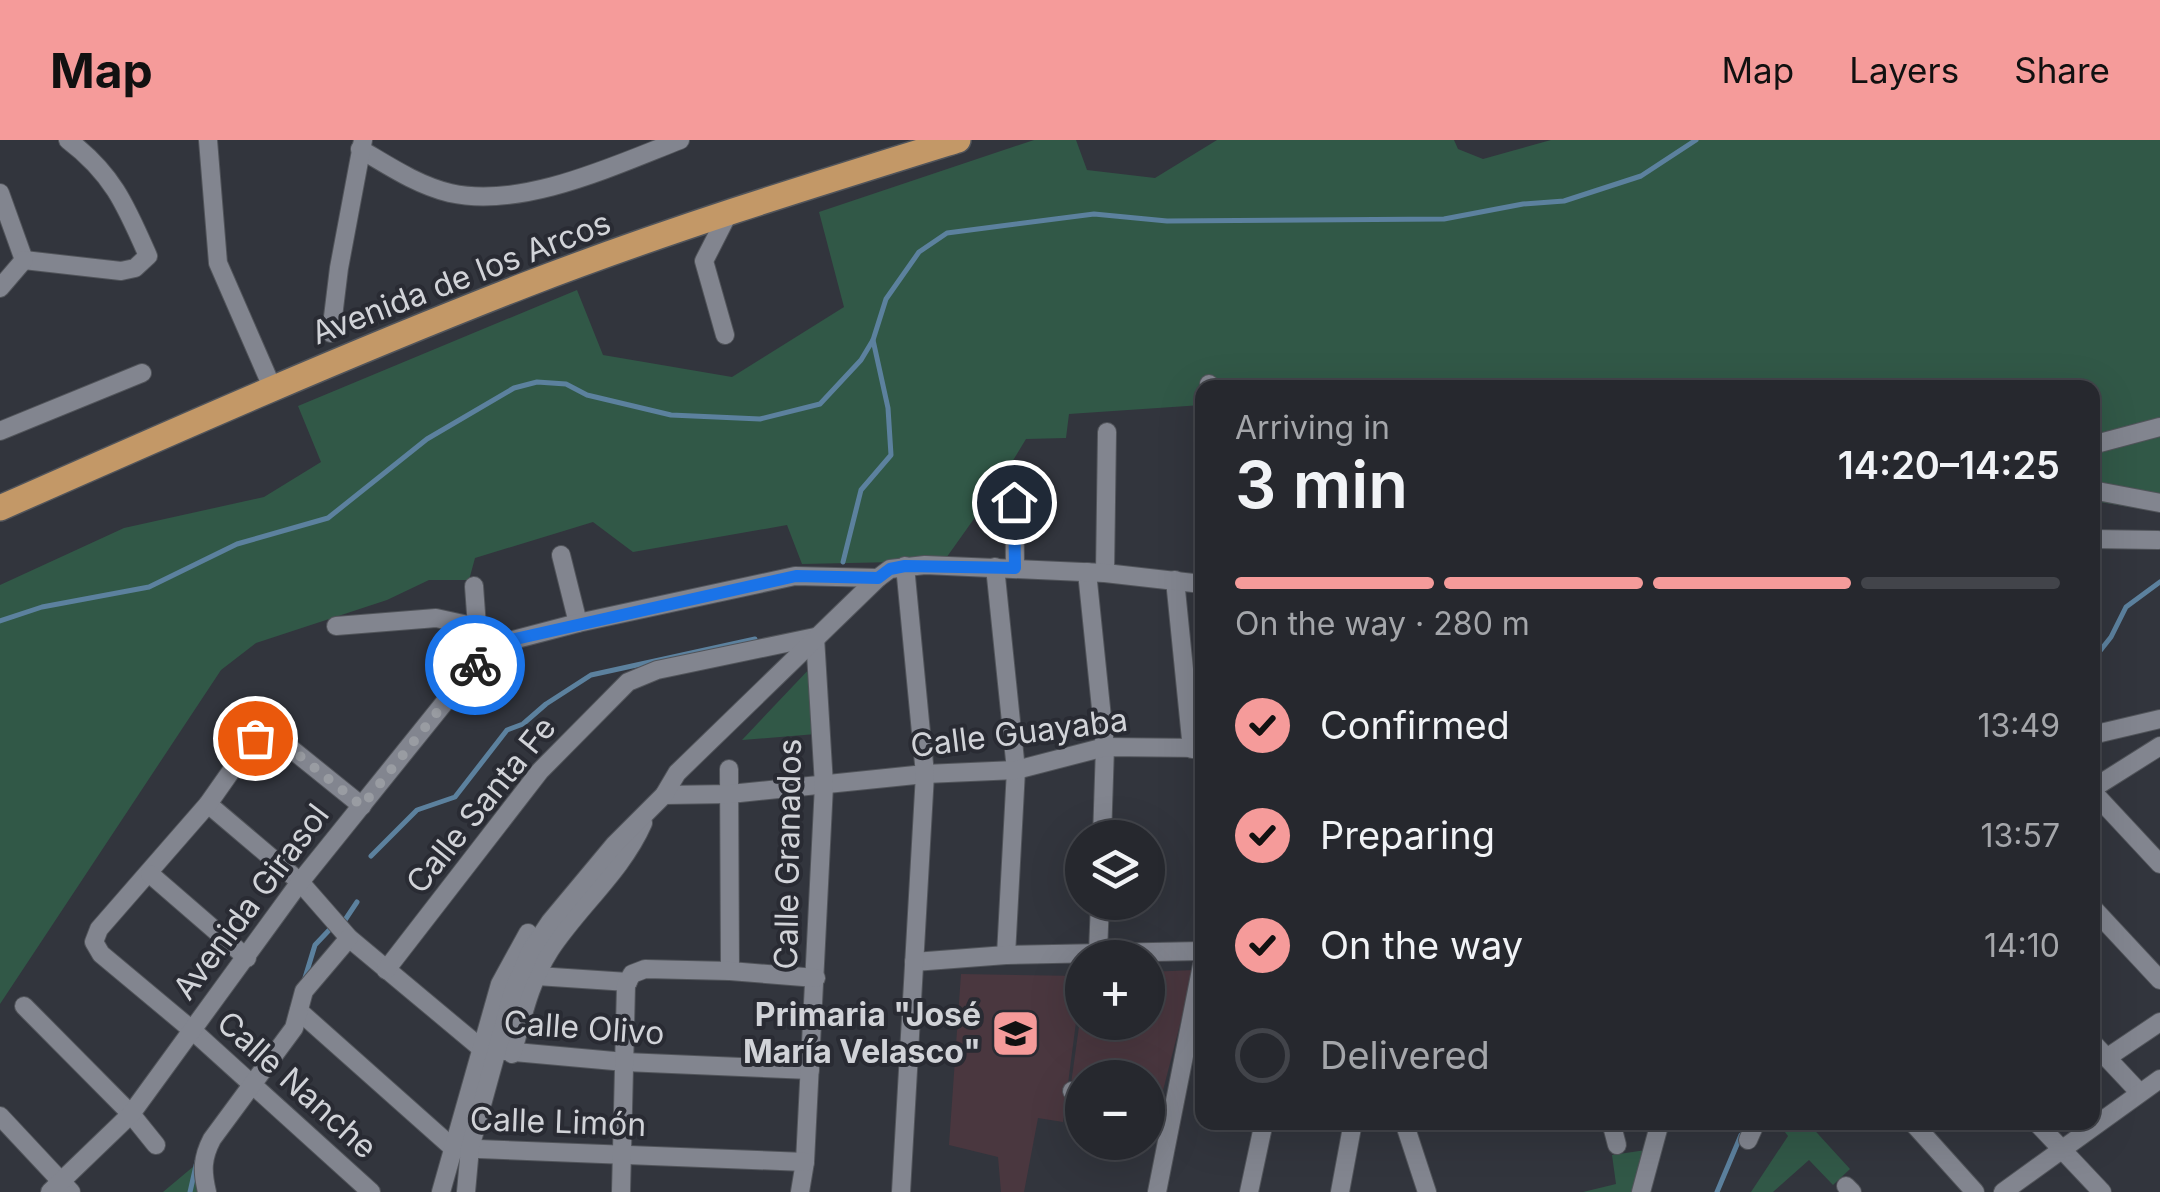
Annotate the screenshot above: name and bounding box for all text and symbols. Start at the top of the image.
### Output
text: Map [50,41,153,100]
text: Map [1722,49,1794,91]
text: Layers [1849,49,1959,91]
text: Share [2014,49,2110,91]
street label: Avenida de los Arcos [306,202,616,353]
text: Arriving in [1235,408,1390,447]
text: 14:20–14:25 [1838,442,2060,488]
text: 3 min [1235,445,1408,524]
pin [972,460,1057,545]
icon: home [987,475,1042,530]
text: On the way · 280 m [1235,604,1530,643]
courier [425,615,525,715]
icon: bike [448,638,503,693]
pin [213,696,298,781]
icon: check [1235,698,1290,753]
street label: Calle Guayaba [908,700,1130,765]
text: Confirmed [1320,702,1510,748]
text: 13:49 [1977,706,2060,745]
street label: Calle Santa Fe [398,709,564,901]
icon: bag [228,711,283,766]
street label: Calle Granados [766,738,809,970]
street label: Avenida Girasol [164,796,337,1007]
icon: check [1235,808,1290,863]
text: Preparing [1320,812,1495,858]
text: 13:57 [1980,816,2060,855]
map controls [1065,820,1165,1160]
button: layers [1065,820,1165,920]
icon: check [1235,918,1290,973]
text: On the way [1320,922,1523,968]
text: 14:10 [1984,926,2060,965]
button: + [1065,940,1165,1040]
place label: Primaria "José María Velasco" [743,995,981,1071]
street label: Calle Olivo [502,1002,666,1053]
street label: Calle Nanche [209,1003,385,1166]
school or university icon: Primaria "José María Velasco" [990,1007,1042,1059]
text: Delivered [1320,1032,1490,1078]
button: − [1065,1060,1165,1160]
street label: Calle Limón [469,1099,647,1144]

